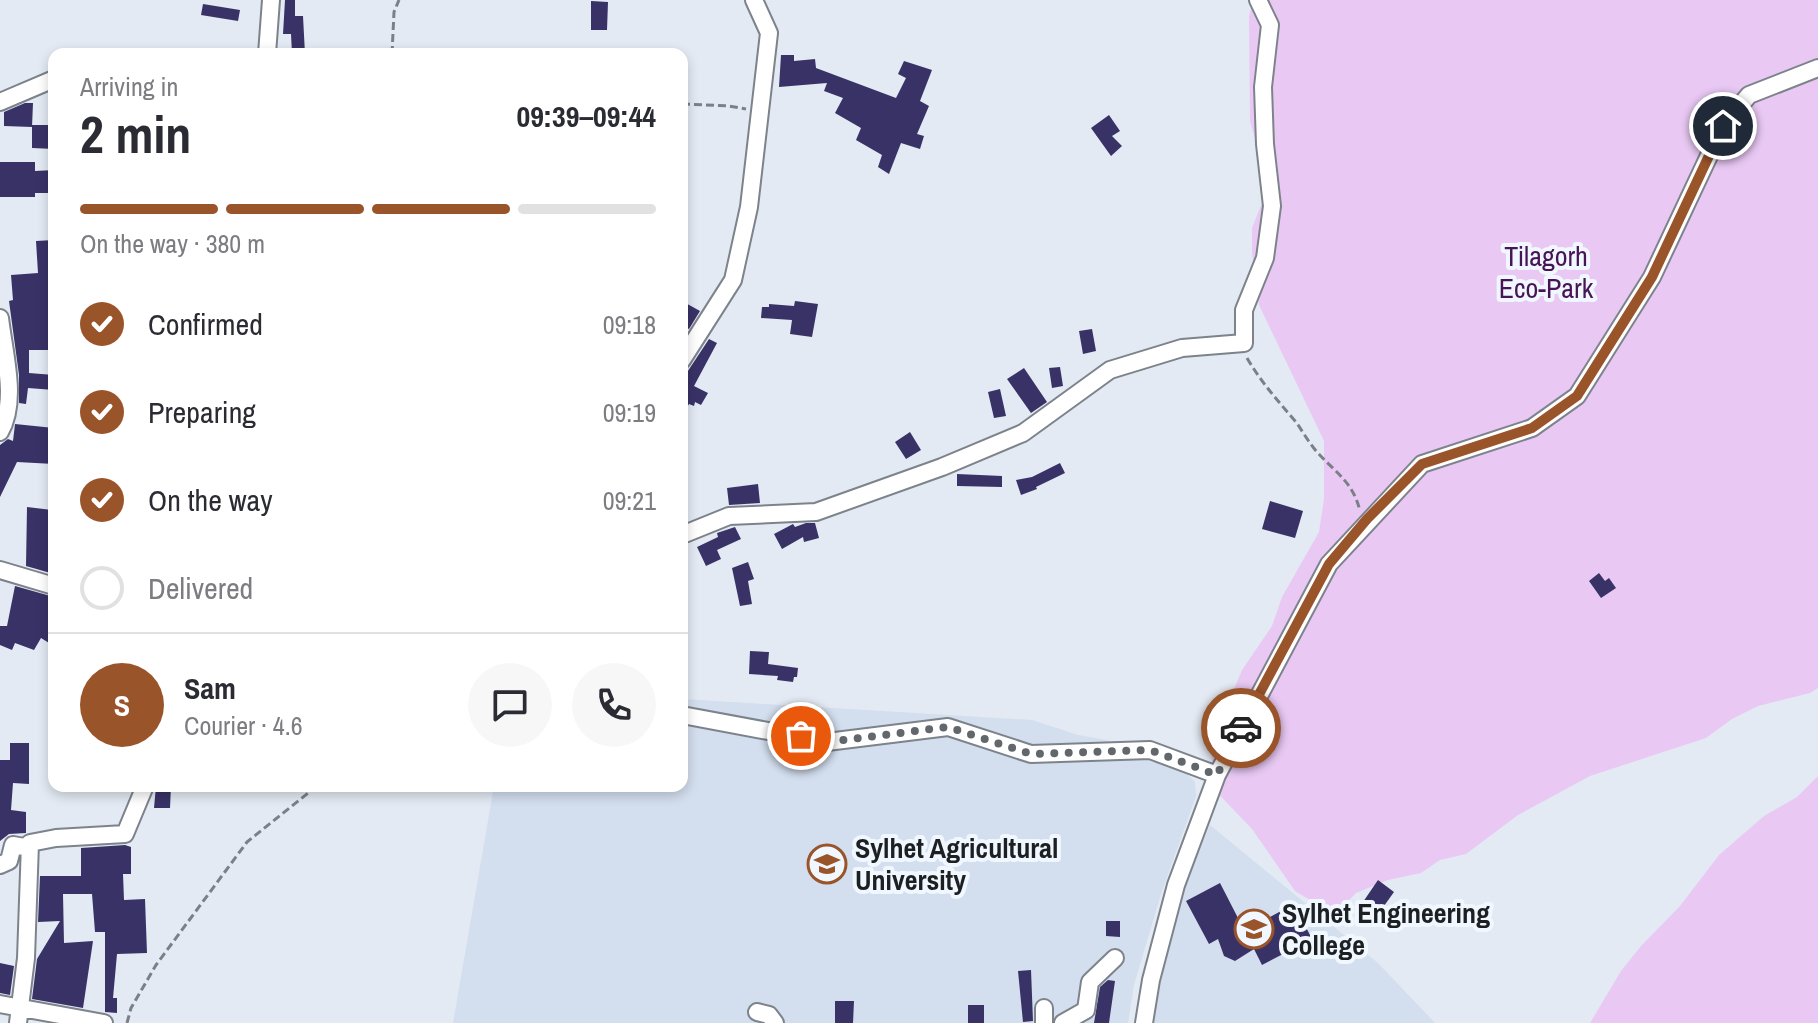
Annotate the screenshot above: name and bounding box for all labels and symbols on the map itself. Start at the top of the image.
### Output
pin [1689,92,1757,160]
park label: Tilagorh Eco-Park [1499,237,1594,307]
courier [1201,688,1281,768]
pin [767,702,835,770]
place label: Sylhet Agricultural University [855,829,1058,899]
school or university icon: Sylhet Agricultural University [806,843,848,885]
place label: Sylhet Engineering College [1282,894,1490,964]
school or university icon: Sylhet Engineering College [1233,908,1275,950]

